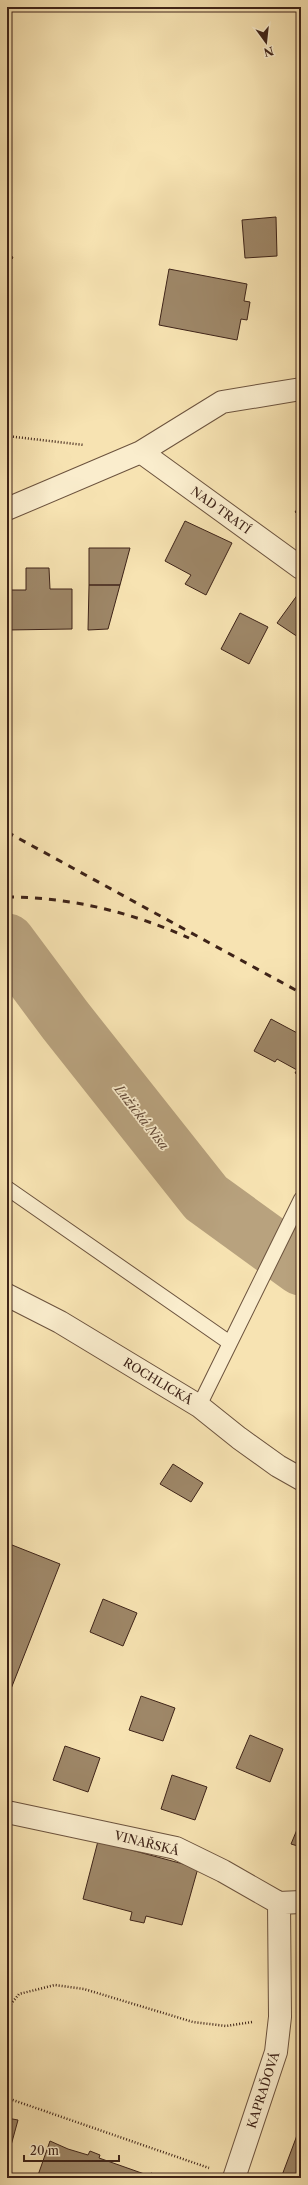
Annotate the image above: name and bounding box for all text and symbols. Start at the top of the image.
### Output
north arrow [246,22,286,62]
text: N [262,44,275,60]
street label: NAD TRATÍ [188,482,255,537]
water label: Lužická Nisa [111,1080,173,1153]
street label: ROCHLICKÁ [121,1354,197,1408]
street label: VINAŘSKÁ [112,1827,182,1859]
street label: KAPRAĎOVÁ [243,2048,283,2130]
scale bar [24,2137,119,2163]
text: 20 m [30,2143,59,2158]

